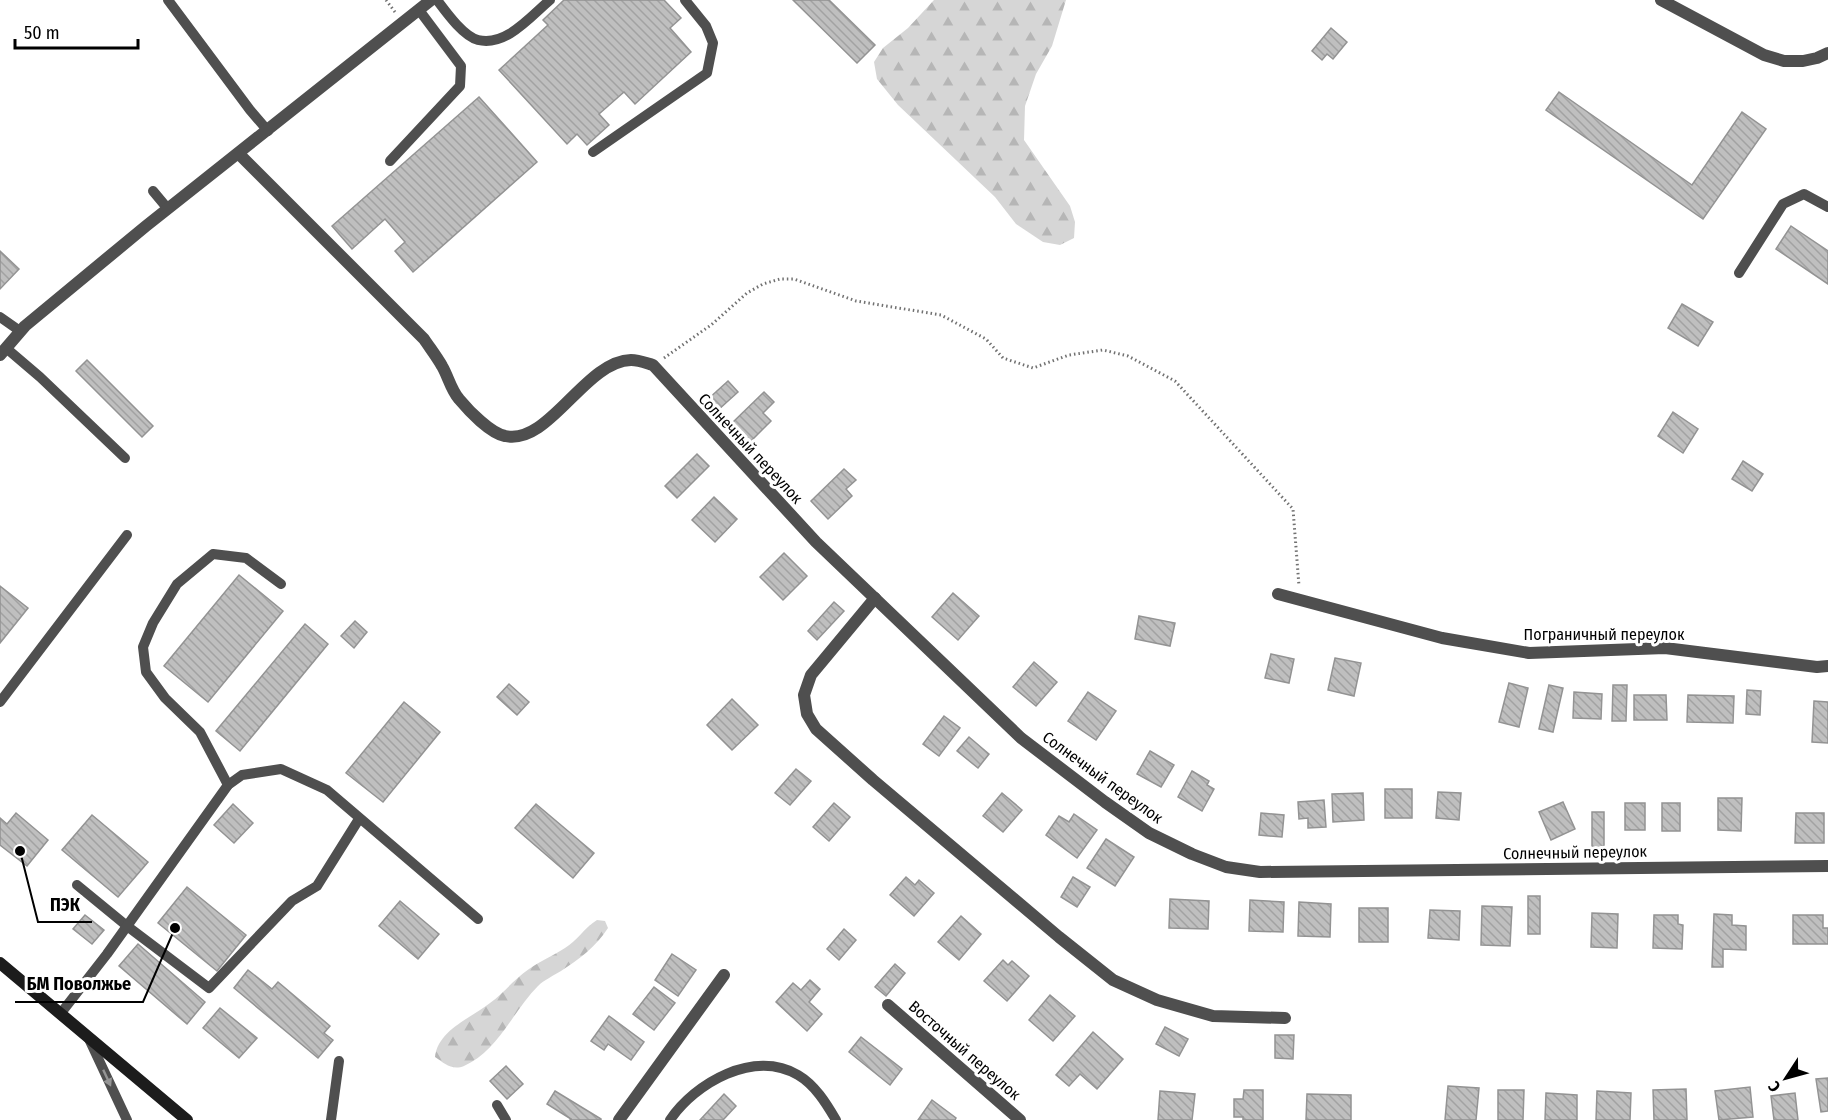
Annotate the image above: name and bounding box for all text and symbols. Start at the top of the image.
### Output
scale bar [15,12,138,50]
text: 50 m [24,22,60,44]
street label: Солнечный переулок [695,389,807,508]
street label: Пограничный переулок [1524,625,1685,644]
street label: Солнечный переулок [1039,727,1167,828]
street label: Солнечный переулок [1503,842,1648,863]
callout: ПЭК [38,886,92,922]
text: ПЭК [50,894,81,916]
callout: БМ Поволжье [15,966,143,1002]
text: БМ Поволжье [27,973,131,995]
street label: Восточный переулок [905,997,1025,1104]
north arrow [1756,1048,1816,1108]
one-way arrow [103,1069,112,1086]
text: С [1764,1077,1784,1096]

